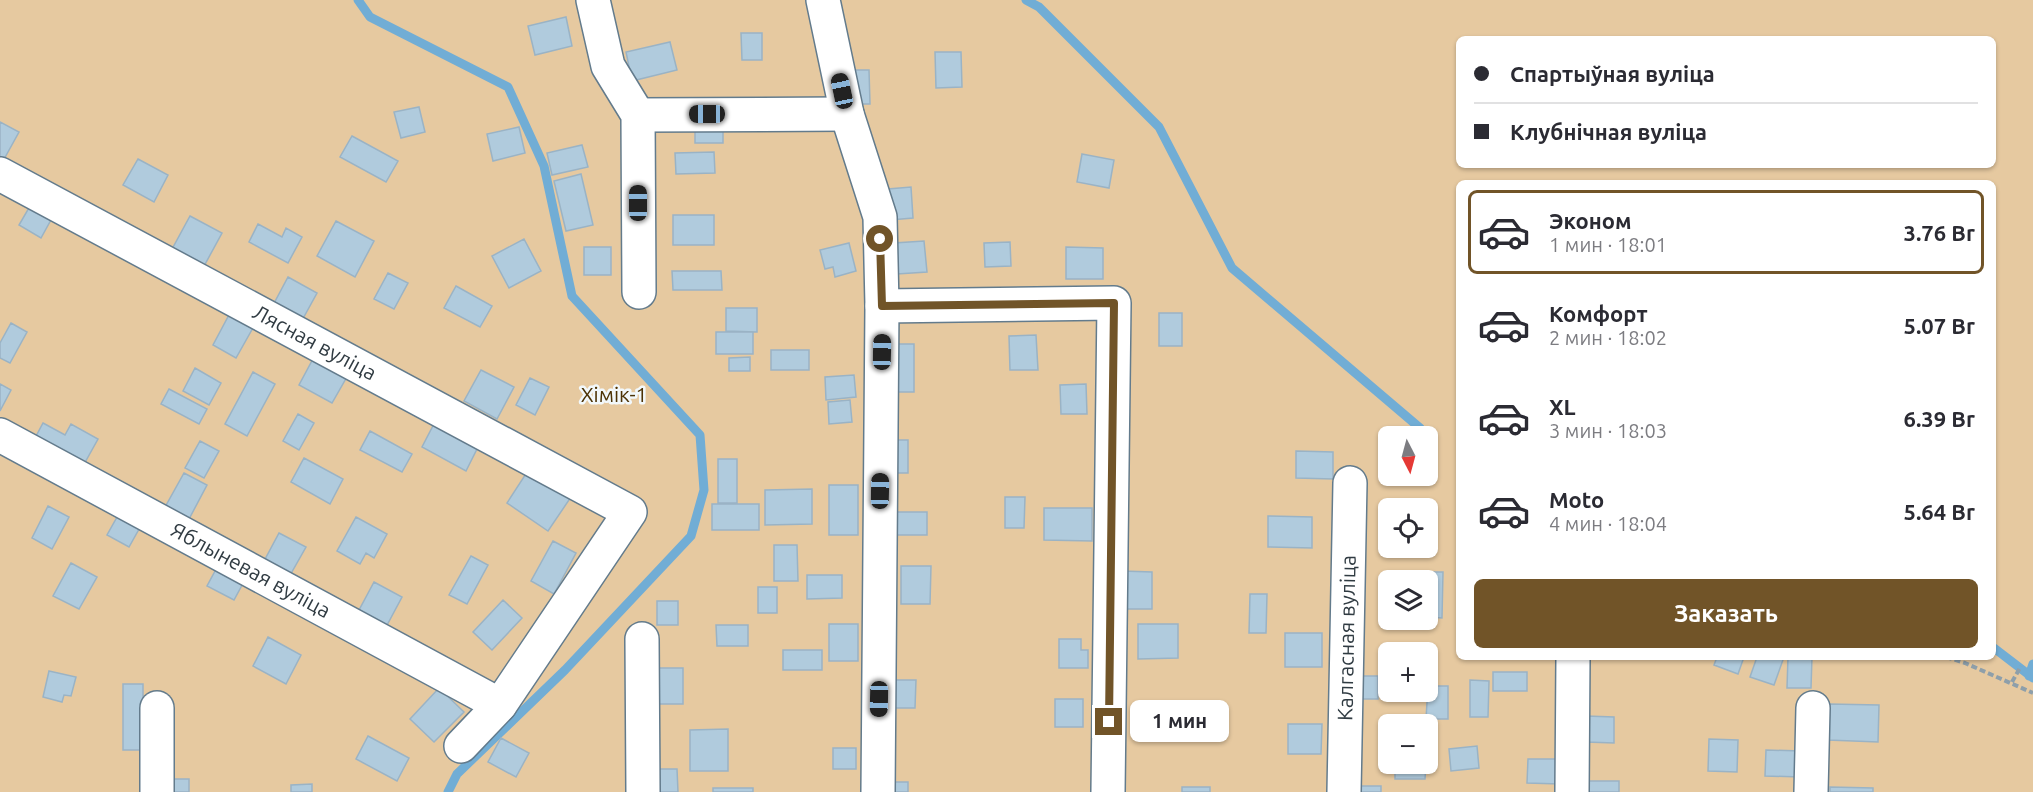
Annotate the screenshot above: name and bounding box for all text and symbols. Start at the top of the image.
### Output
text: Спартыўная вуліца [1510,61,1715,86]
car [829,72,855,110]
car [689,105,725,123]
text: Клубнічная вуліца [1510,119,1707,144]
car [629,185,647,221]
icon: car [1477,205,1531,259]
text: Эконом [1549,208,1631,233]
text: 3.76 Br [1904,220,1975,245]
route start [866,225,893,252]
text: 1 мин · 18:01 [1549,233,1667,256]
icon: car [1477,298,1531,352]
street label: Лясная вуліца [249,299,381,385]
text: Комфорт [1549,301,1648,326]
text: 5.07 Br [1904,313,1975,338]
text: 2 мин · 18:02 [1549,326,1667,349]
car [873,334,891,370]
park label: Хімік-1 [581,382,647,406]
icon: car [1477,391,1531,445]
text: XL [1549,394,1576,419]
text: 6.39 Br [1904,406,1975,431]
text: 3 мин · 18:03 [1549,419,1667,442]
north arrow [1378,426,1438,486]
map controls [1378,426,1438,774]
car [871,473,889,509]
icon: car [1477,484,1531,538]
text: Moto [1549,487,1604,512]
button: locate [1378,498,1438,558]
text: 5.64 Br [1904,499,1975,524]
text: 4 мин · 18:04 [1549,512,1667,535]
street label: Яблыневая вуліца [167,517,335,622]
street label: Калгасная вуліца [1332,555,1360,721]
button: layers [1378,570,1438,630]
button: Заказать [1474,579,1978,648]
button: + [1378,642,1438,702]
car [870,681,888,717]
callout: 1 мин [1130,701,1229,743]
route end [1095,708,1122,735]
text: 1 мин [1152,709,1207,732]
button: − [1378,714,1438,774]

